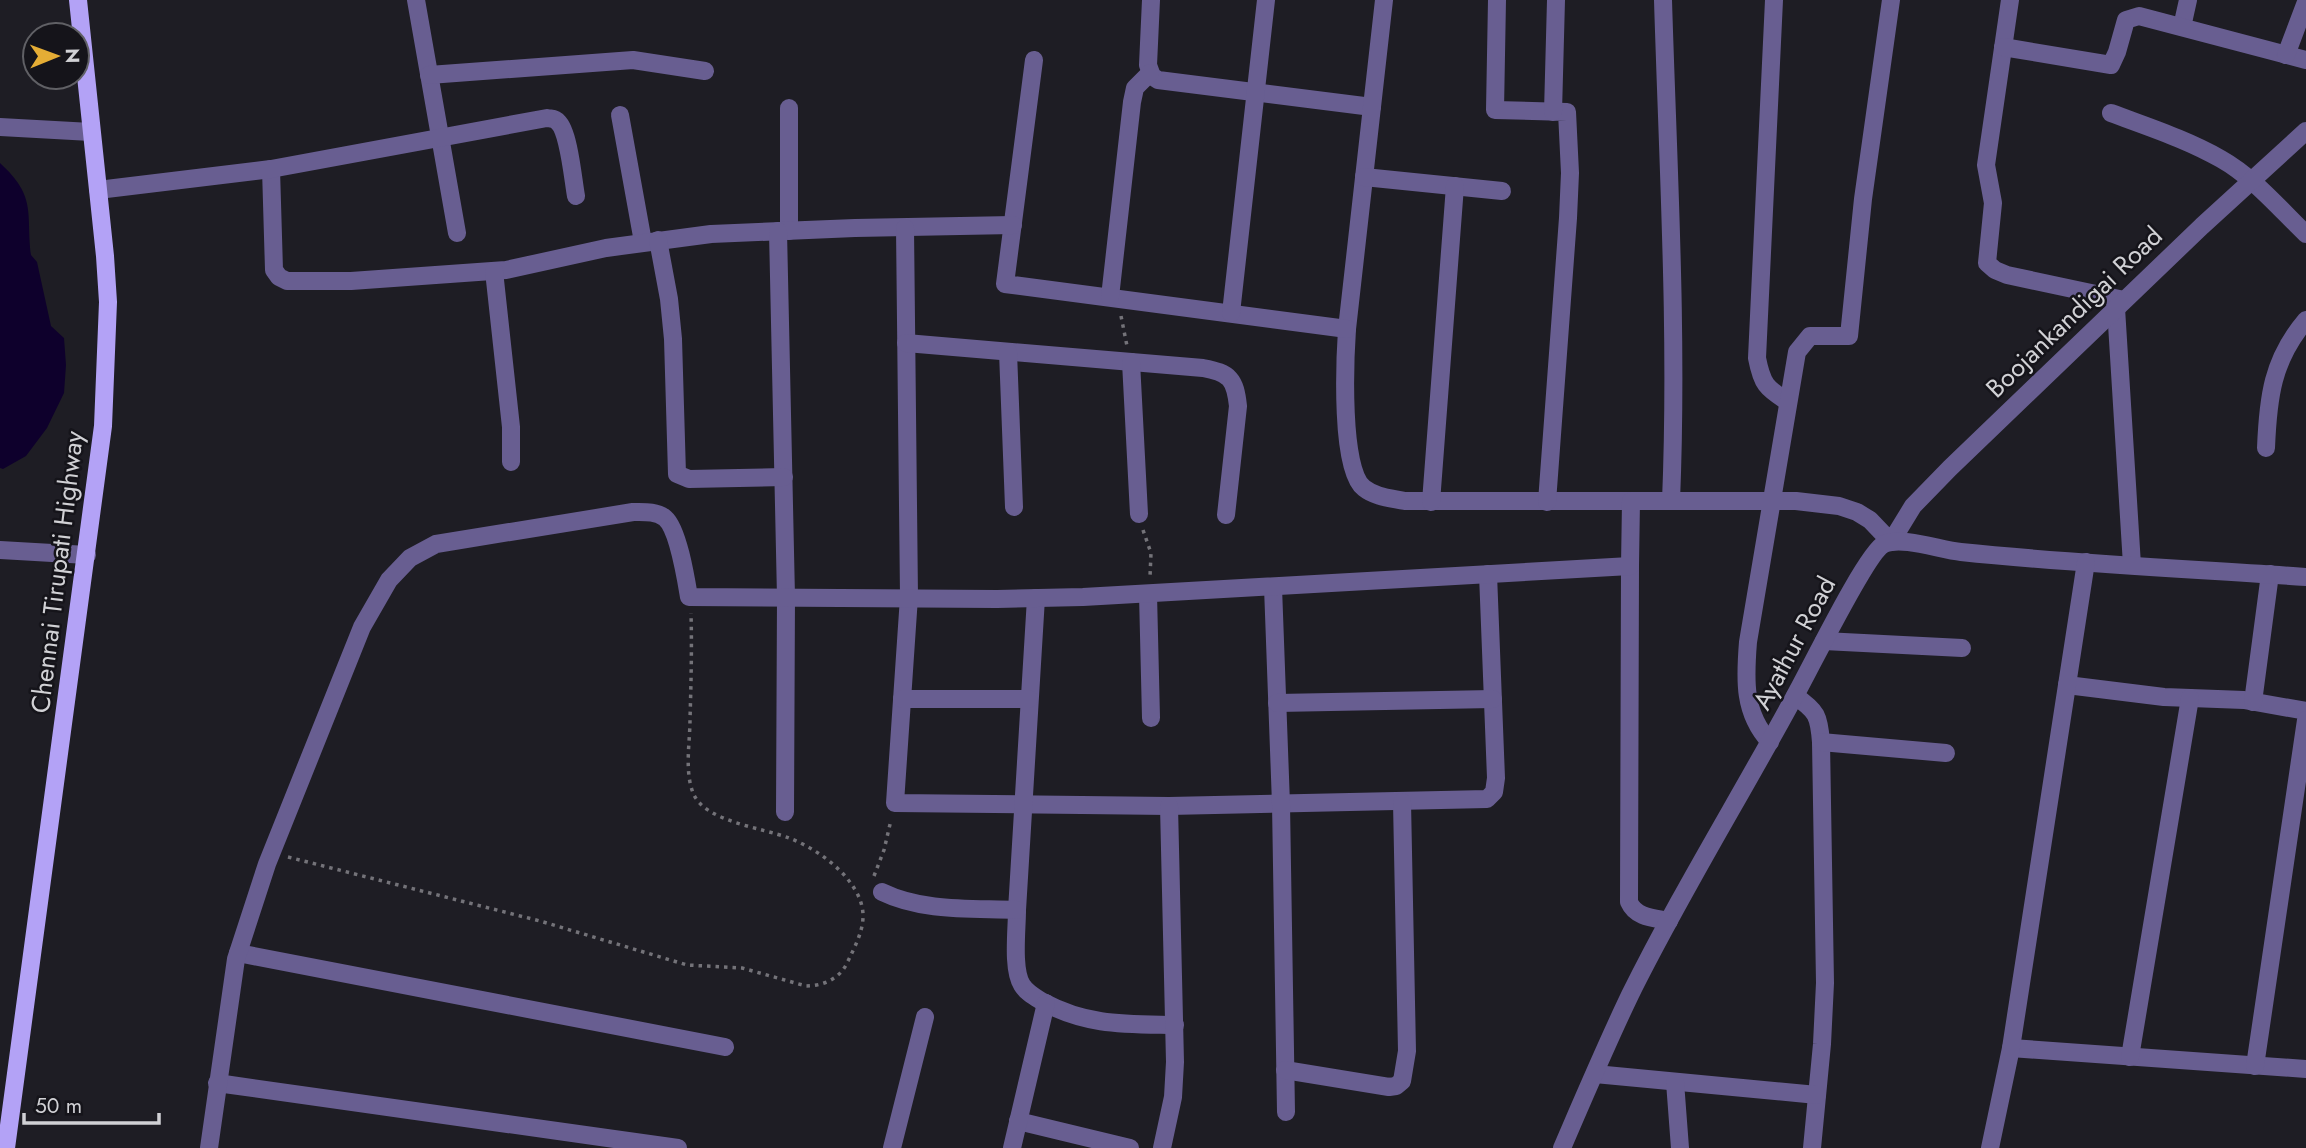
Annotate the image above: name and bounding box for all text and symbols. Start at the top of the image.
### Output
north arrow [21,21,91,91]
text: N [59,48,86,63]
street label: Boojankandigai Road [1977,218,2171,406]
street label: Chennai Tirupati Highway [21,428,93,715]
street label: Ayathur Road [1743,570,1845,716]
scale bar [24,1082,159,1126]
text: 50 m [35,1091,82,1121]

